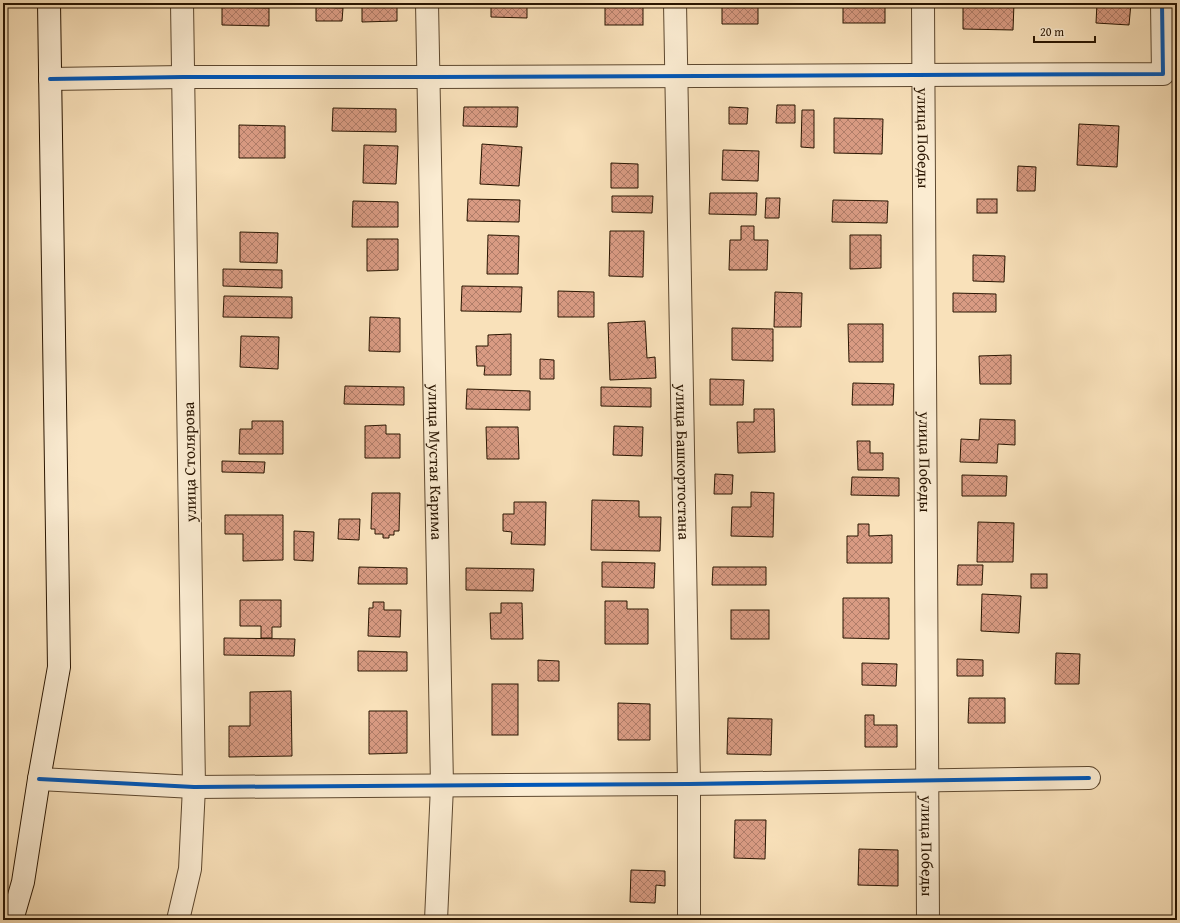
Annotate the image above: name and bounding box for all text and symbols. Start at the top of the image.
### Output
scale bar [1034,18,1095,44]
text: 20 m [1040,23,1064,40]
street label: улица Победы [911,87,936,188]
street label: улица Мустая Карима [422,383,449,541]
street label: улица Башкортостана [670,383,697,541]
street label: улица Столярова [176,401,202,523]
street label: улица Победы [913,410,938,512]
street label: улица Победы [915,794,940,896]

